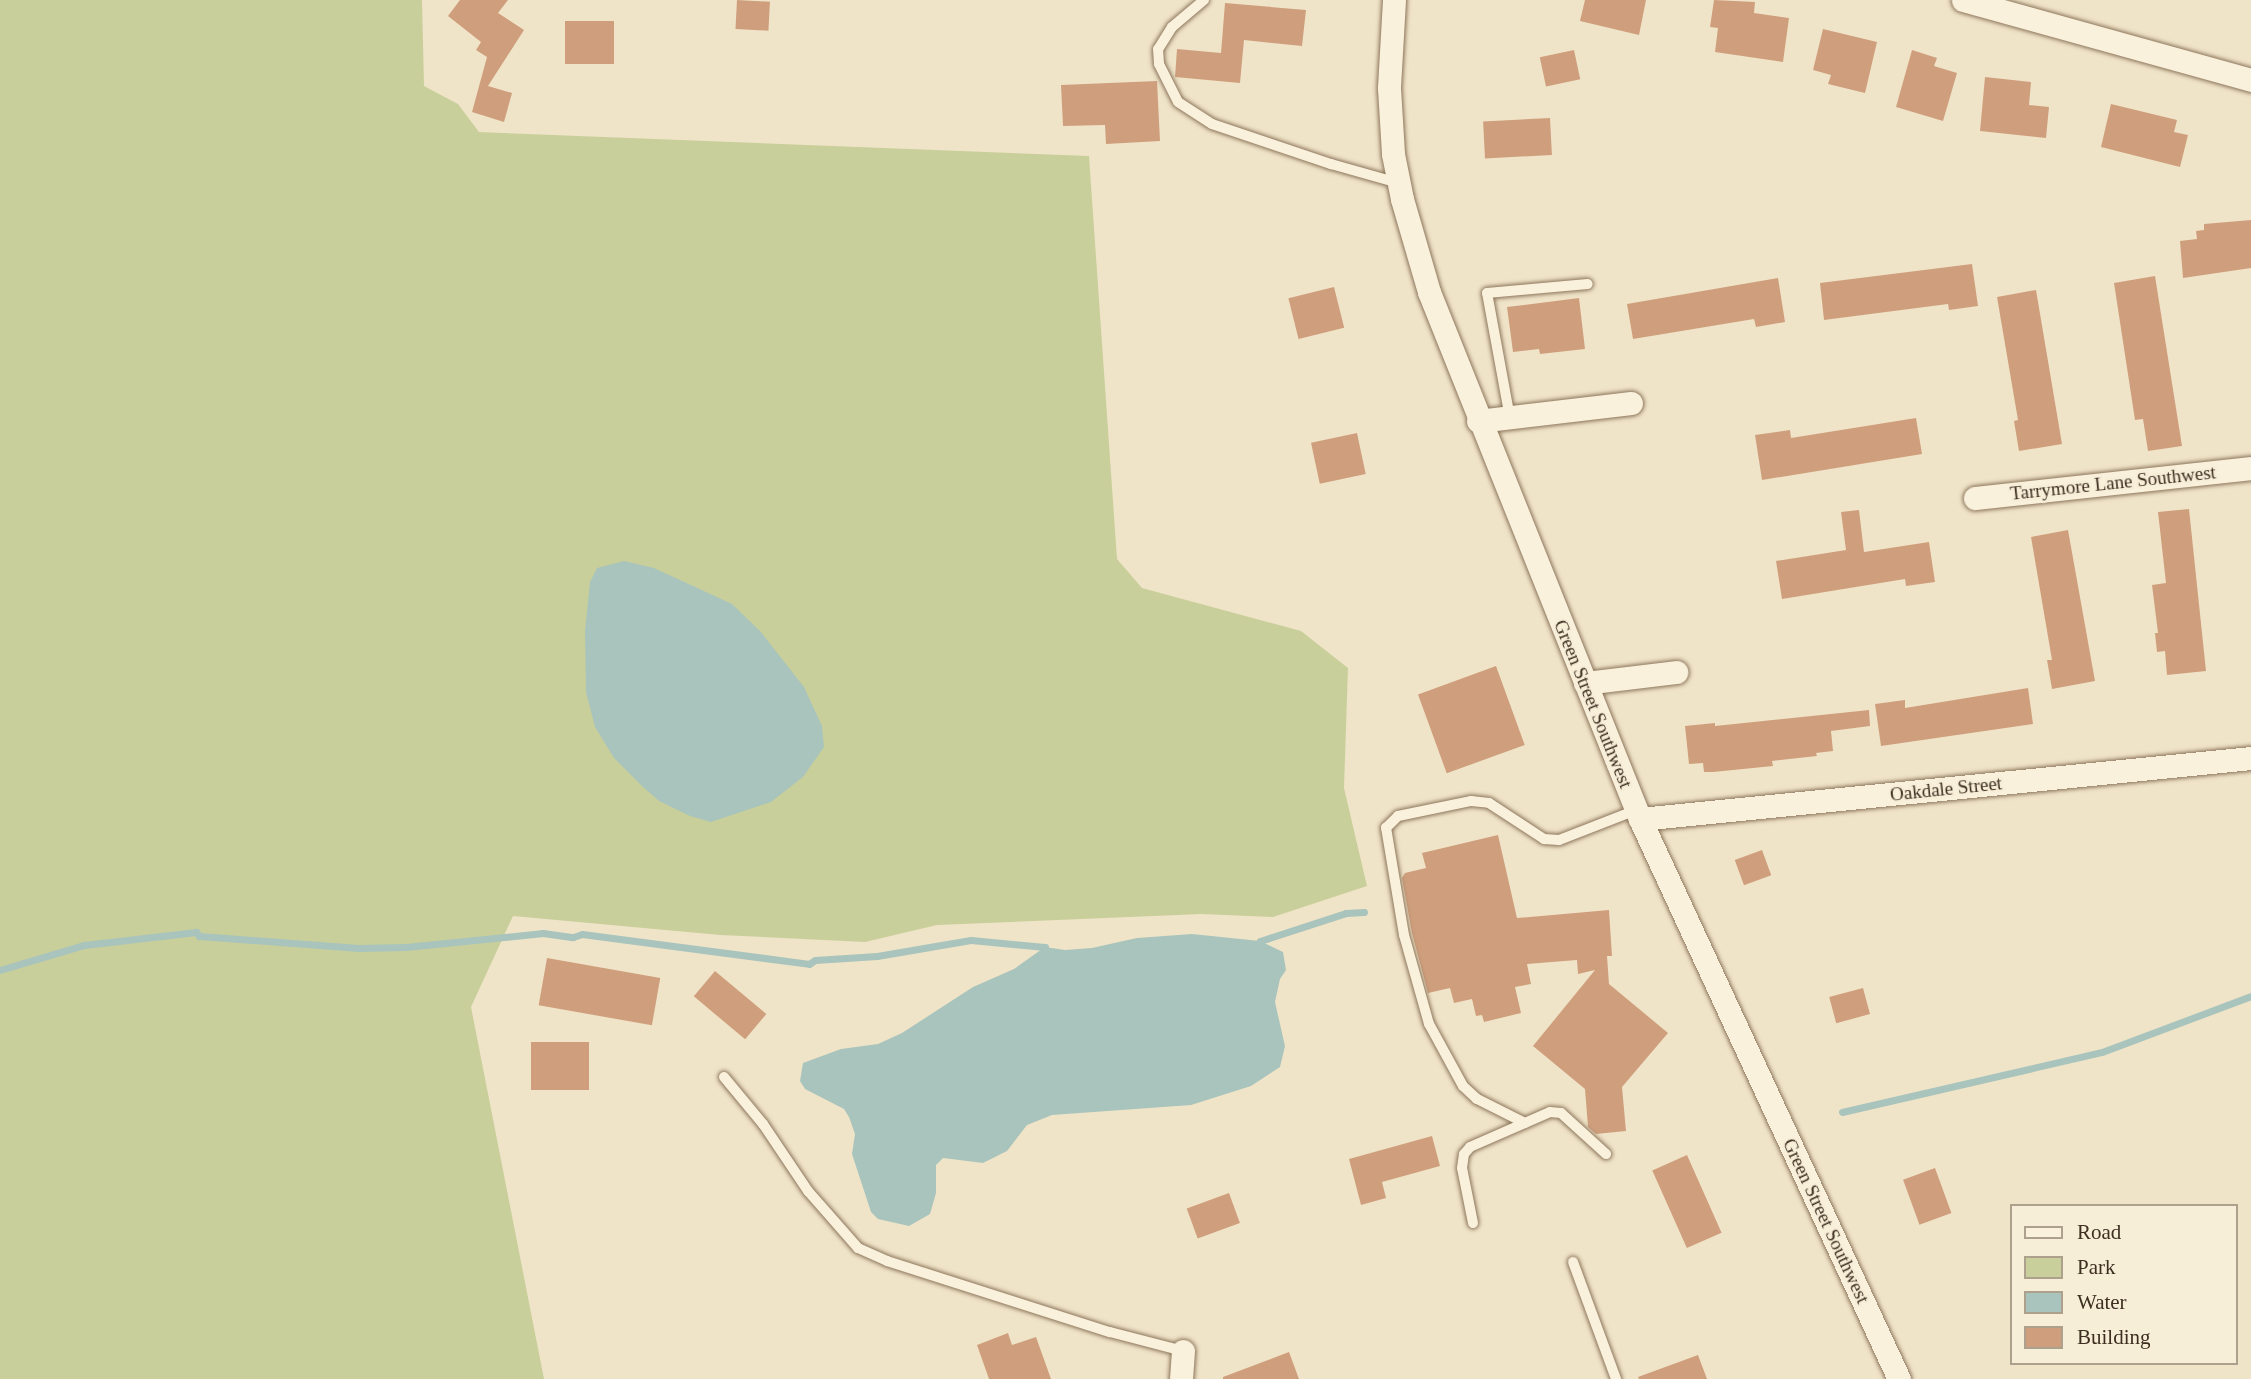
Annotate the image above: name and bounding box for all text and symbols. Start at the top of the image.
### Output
street label: Tarrymore Lane Southwest [2009,461,2217,505]
street label: Green Street Southwest [1549,617,1637,791]
street label: Oakdale Street [1889,772,2003,806]
street label: Green Street Southwest [1778,1135,1874,1307]
legend [2010,1204,2237,1365]
text: Road [2077,1220,2121,1244]
text: Park [2077,1255,2116,1279]
text: Water [2077,1290,2127,1314]
text: Building [2077,1325,2151,1349]

